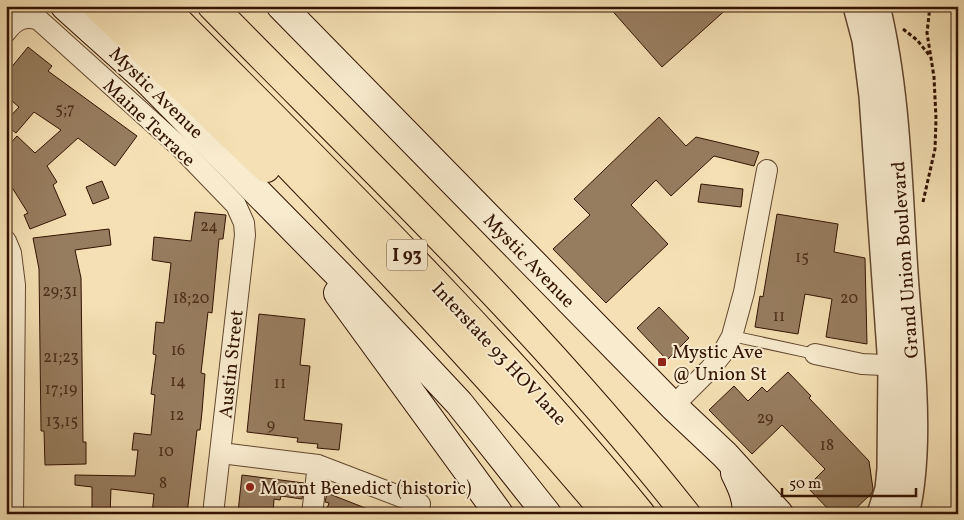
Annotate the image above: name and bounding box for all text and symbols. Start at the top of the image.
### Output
street label: Mystic Avenue [103,42,209,145]
street label: Maine Terrace [97,74,201,173]
house number: 5;7 [55,99,75,121]
street label: Grand Union Boulevard [886,160,926,359]
street label: Mystic Avenue [477,208,580,314]
house number: 24 [200,216,218,238]
road number: I 93 [387,240,427,270]
house number: 15 [795,247,809,269]
street label: Interstate 93 HOV lane [425,277,572,432]
house number: 29;31 [42,281,78,303]
house number: 18;20 [173,288,209,310]
house number: 20 [840,288,858,310]
house number: 11 [773,306,785,328]
street label: Austin Street [213,308,251,420]
house number: 16 [171,340,185,362]
place label: Mystic Ave @ Union St [672,340,767,388]
house number: 21;23 [43,347,79,369]
marker: Mystic Ave @ Union St [656,356,668,368]
house number: 14 [170,371,186,393]
house number: 11 [274,373,286,395]
house number: 17;19 [45,379,77,401]
house number: 12 [170,405,184,427]
house number: 29 [757,408,773,430]
house number: 13,15 [46,411,78,433]
house number: 9 [267,415,275,437]
house number: 18 [820,435,834,457]
house number: 10 [158,441,174,463]
scale bar [782,465,915,497]
house number: 8 [159,473,167,495]
text: 50 m [789,474,821,495]
place label: Mount Benedict (historic) [260,476,472,502]
marker: Mount Benedict (historic) [244,481,256,493]

